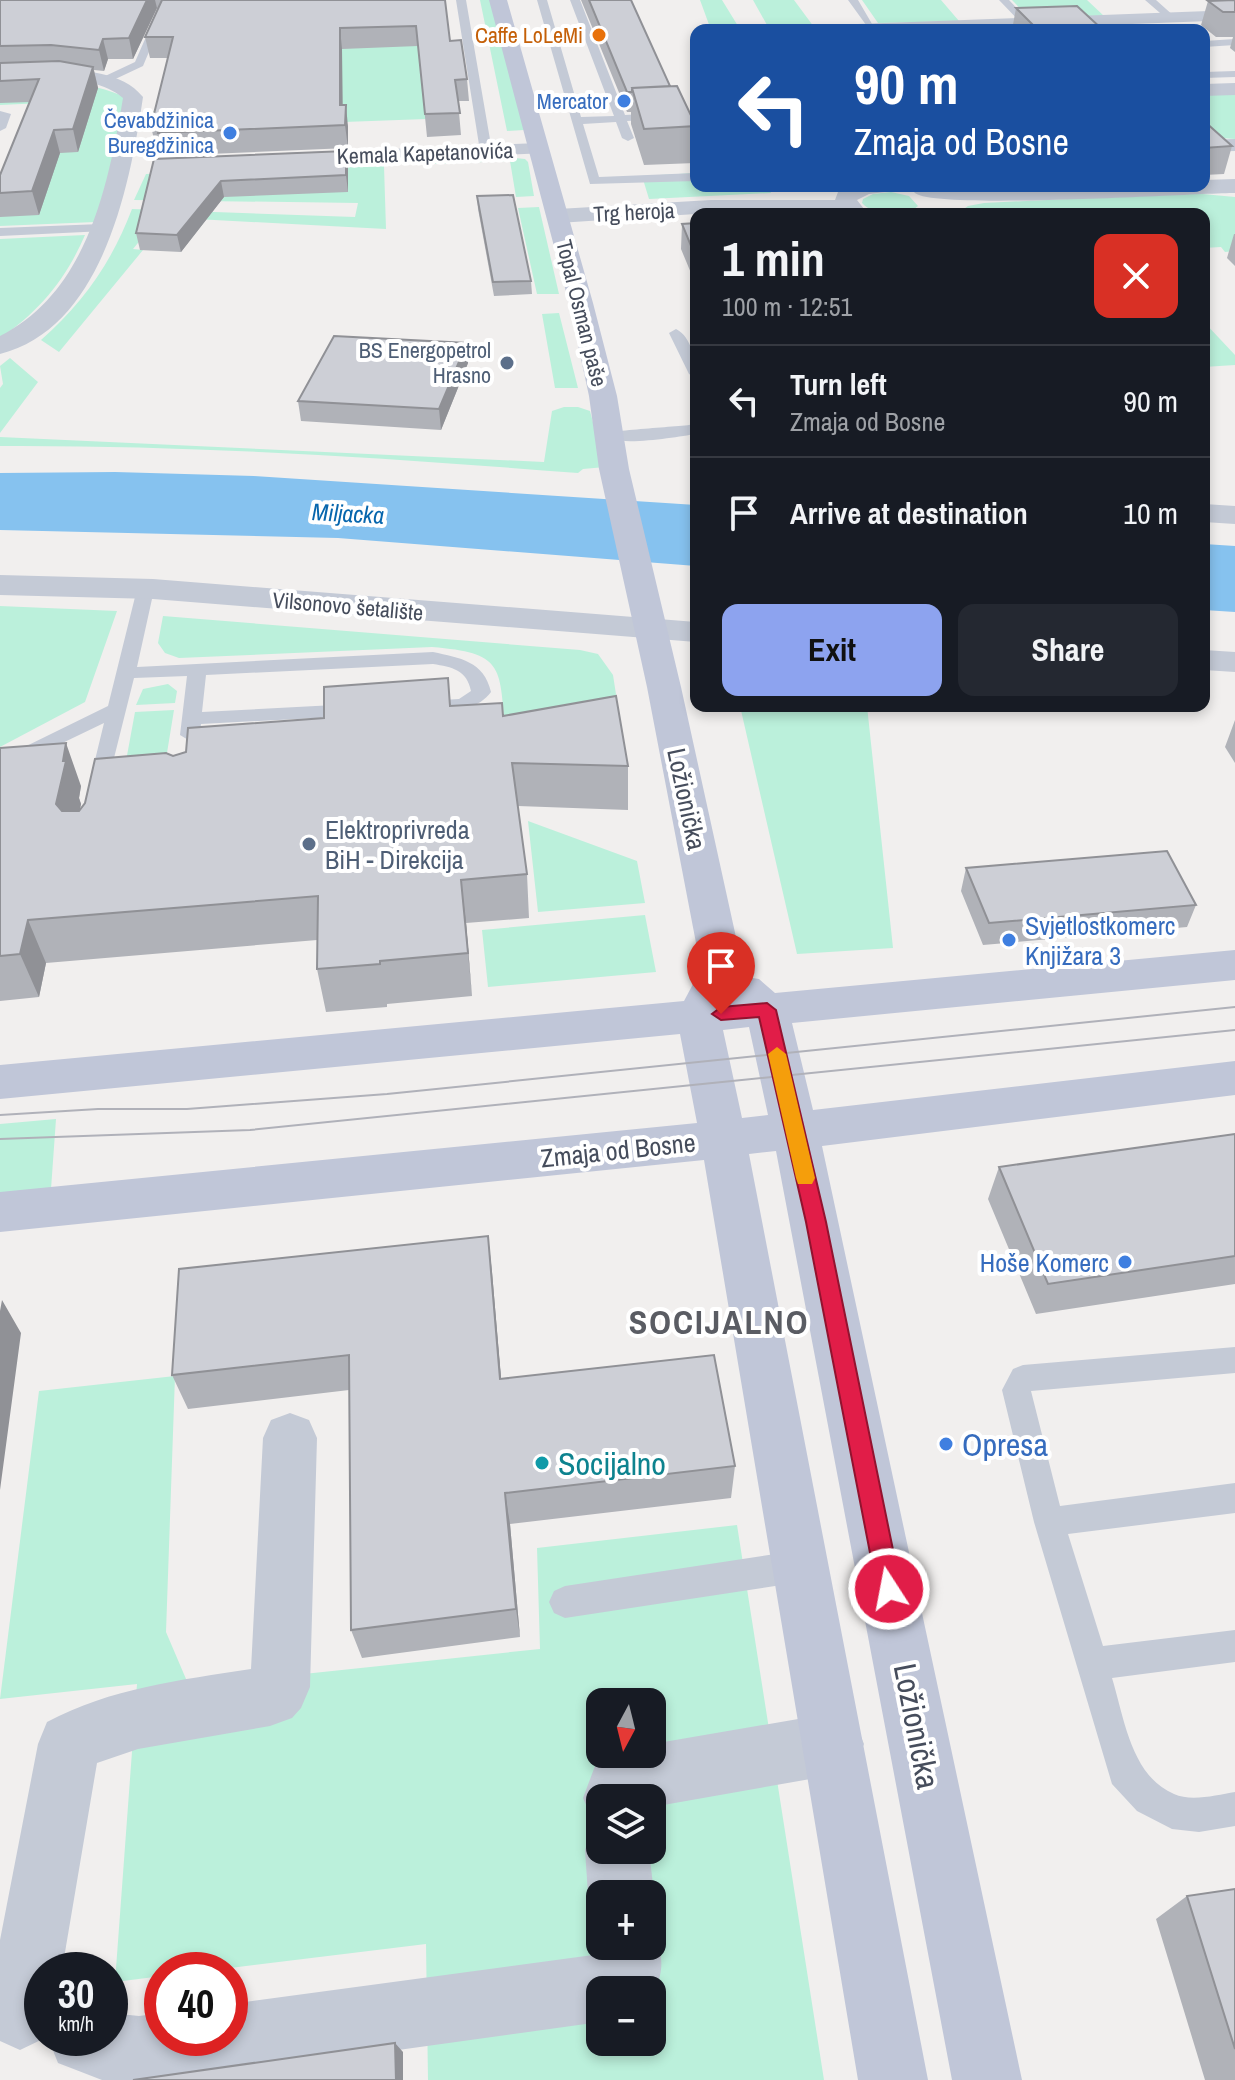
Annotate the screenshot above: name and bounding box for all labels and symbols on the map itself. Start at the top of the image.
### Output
place label: Caffe LoLeMi [475,20,583,50]
marker: Caffe LoLeMi [590,26,608,44]
place label: Mercator [537,86,608,116]
marker: Mercator [615,92,633,110]
place label: Čevabdžinica Buregdžinica [104,105,214,160]
marker: Čevabdžinica Buregdžinica [221,124,239,142]
street label: Kemala Kapetanovića [336,135,514,171]
street label: Trg heroja [592,195,676,229]
street label: Topal Osman paše [549,236,615,390]
place label: BS Energopetrol Hrasno [359,335,491,390]
marker: BS Energopetrol Hrasno [498,354,516,372]
water label: Miljacka [311,495,385,531]
street label: Vilsonovo šetalište [271,584,425,628]
street label: Ložionička [659,745,715,853]
place label: Elektroprivreda BiH - Direkcija [325,812,470,877]
marker: Elektroprivreda BiH - Direkcija [300,835,318,853]
place label: Svjetlostkomerc Knjižara 3 [1025,908,1175,973]
marker: Svjetlostkomerc Knjižara 3 [1000,931,1018,949]
pin [687,932,755,1014]
street label: Zmaja od Bosne [539,1124,697,1176]
place label: Hoše Komerc [980,1245,1109,1280]
marker: Hoše Komerc [1116,1253,1134,1271]
district label: SOCIJALNO [629,1299,809,1345]
place label: Opresa [962,1423,1048,1466]
marker: Opresa [937,1435,955,1453]
place label: Socijalno [558,1442,666,1485]
marker: Socijalno [533,1454,551,1472]
position arrow [847,1547,931,1631]
street label: Ložionička [884,1660,950,1793]
north arrow [586,1688,666,1768]
speed limit sign: 40 [144,1952,248,2056]

